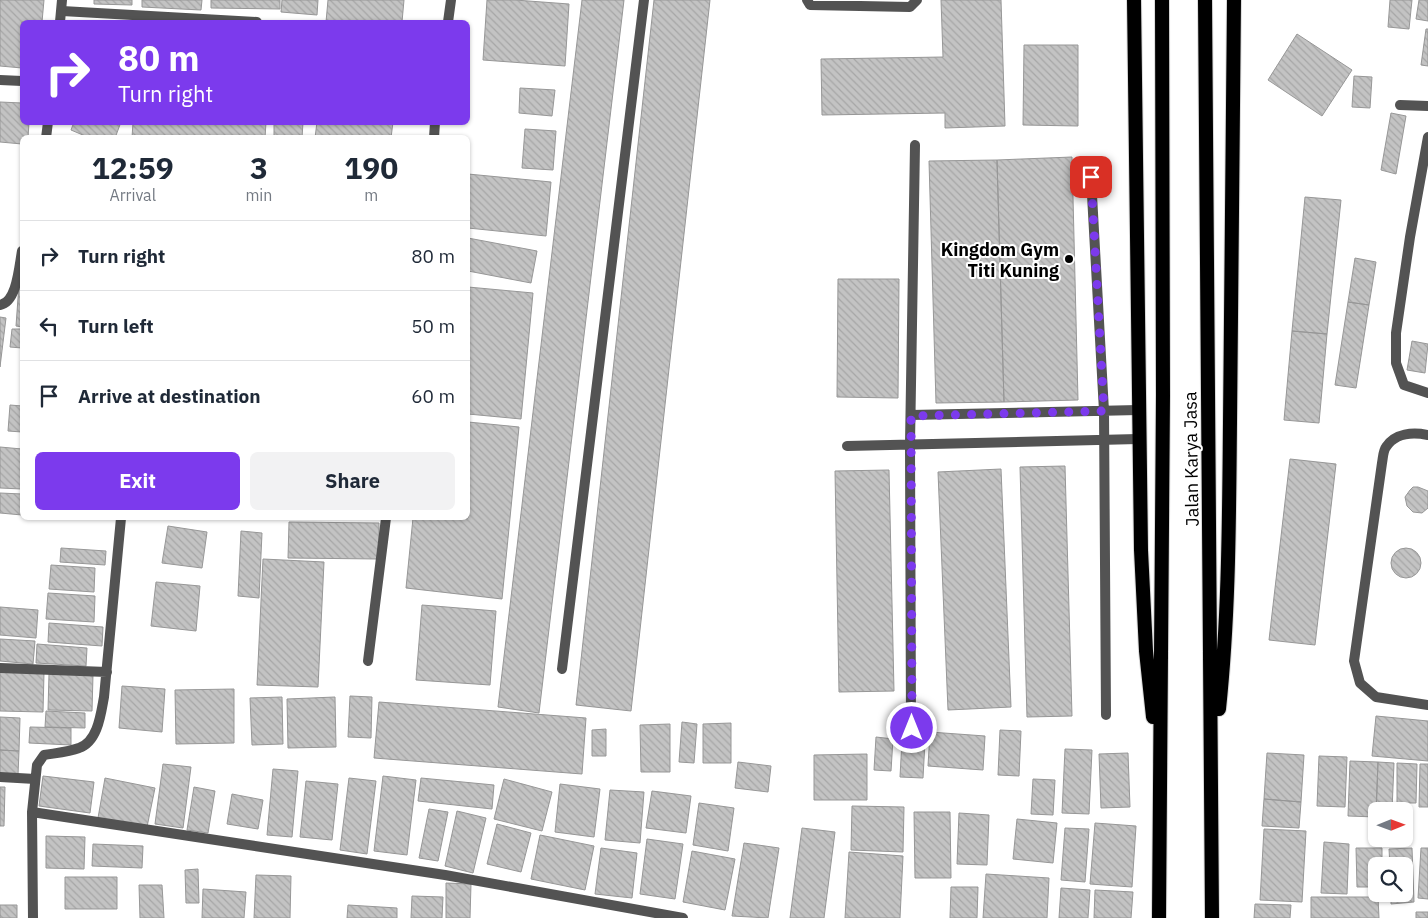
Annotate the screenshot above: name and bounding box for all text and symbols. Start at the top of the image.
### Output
text: 80 m [118,35,200,81]
icon: right [35,40,100,105]
text: Turn right [118,79,213,108]
text: 12:59 [92,148,174,187]
text: 3 [250,148,268,187]
text: 190 [344,148,398,187]
pin [1070,156,1112,198]
icon: arrive [1077,163,1105,191]
text: Arrival [109,185,156,205]
text: min [245,185,272,205]
text: m [364,185,378,205]
place label: Kingdom Gym Titi Kuning [941,238,1059,282]
icon: right [35,242,63,270]
text: Turn right [78,244,165,268]
text: 80 m [411,244,455,268]
marker: Kingdom Gym Titi Kuning [1063,253,1075,265]
icon: left [35,312,63,340]
text: Turn left [78,314,154,338]
text: 50 m [411,314,455,338]
icon: arrive [35,382,63,410]
text: Arrive at destination [78,384,261,408]
text: 60 m [411,384,455,408]
street label: Jalan Karya Jasa [1178,391,1204,527]
button: Exit [35,452,240,510]
button: Share [250,452,455,510]
position arrow [885,701,937,753]
north arrow [1368,802,1412,848]
map controls [1368,802,1413,902]
button: search [1368,857,1413,902]

